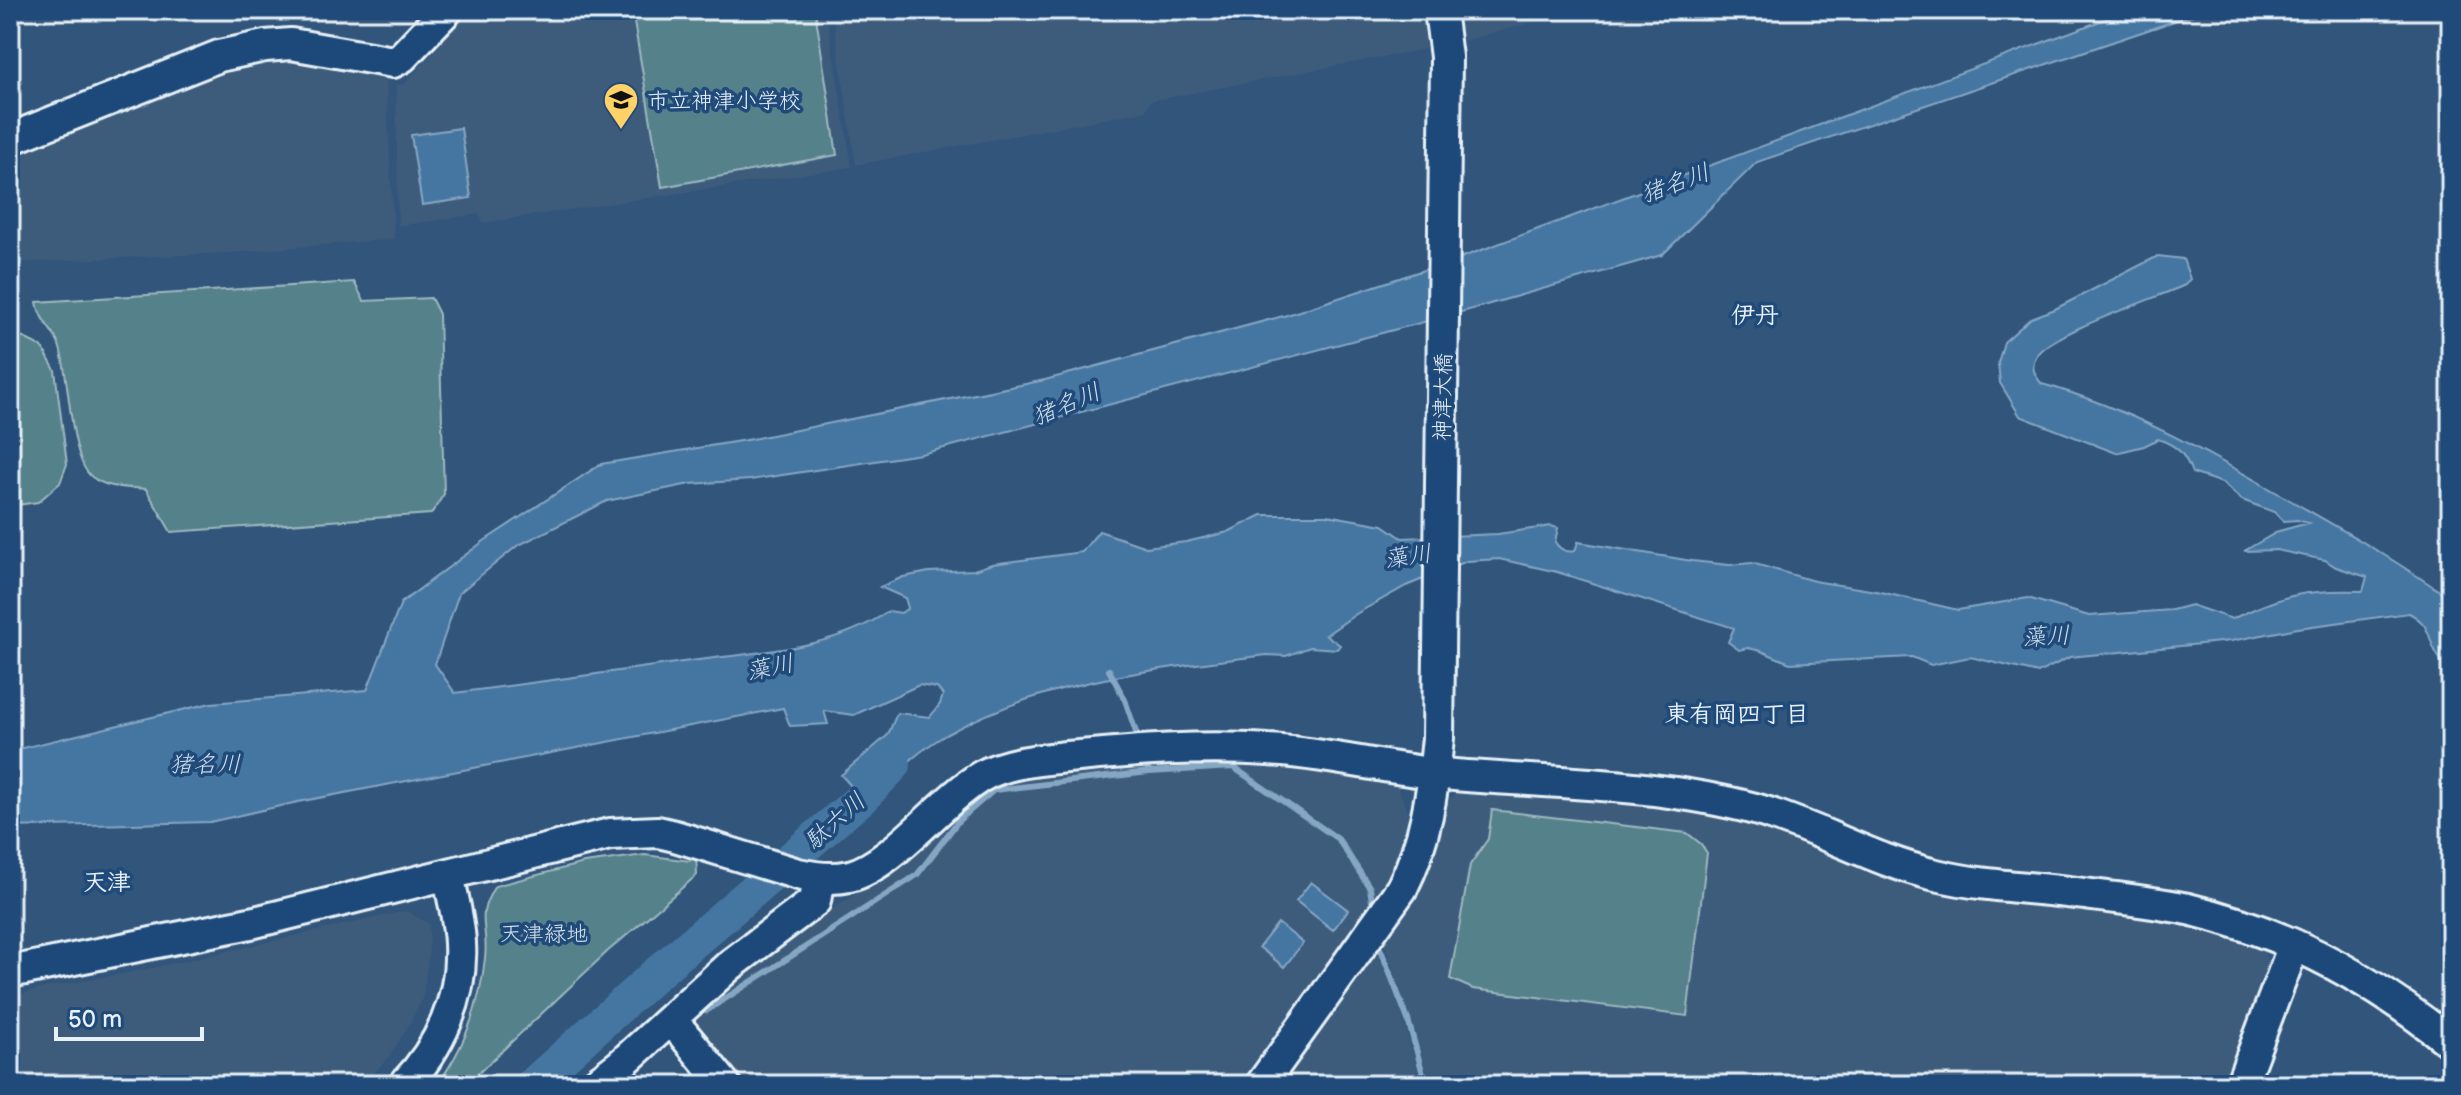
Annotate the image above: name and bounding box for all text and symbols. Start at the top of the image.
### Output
school or university icon: 市立神津小学校 [602,81,640,131]
place label: 市立神津小学校 [647,88,801,115]
water label: 猪名川 [1636,158,1714,209]
district label: 伊丹 [1731,301,1779,330]
street label: 神津大橋 [1429,353,1458,441]
water label: 猪名川 [1027,377,1105,432]
water label: 藻川 [1382,539,1434,574]
water label: 藻川 [2021,621,2071,652]
water label: 藻川 [744,649,796,686]
district label: 東有岡四丁目 [1665,700,1809,729]
water label: 猪名川 [169,750,241,779]
water label: 駄六川 [799,787,872,856]
district label: 天津 [83,868,131,897]
park label: 天津緑地 [500,921,588,948]
scale bar [56,991,202,1041]
text: 50 m [68,1005,122,1034]

